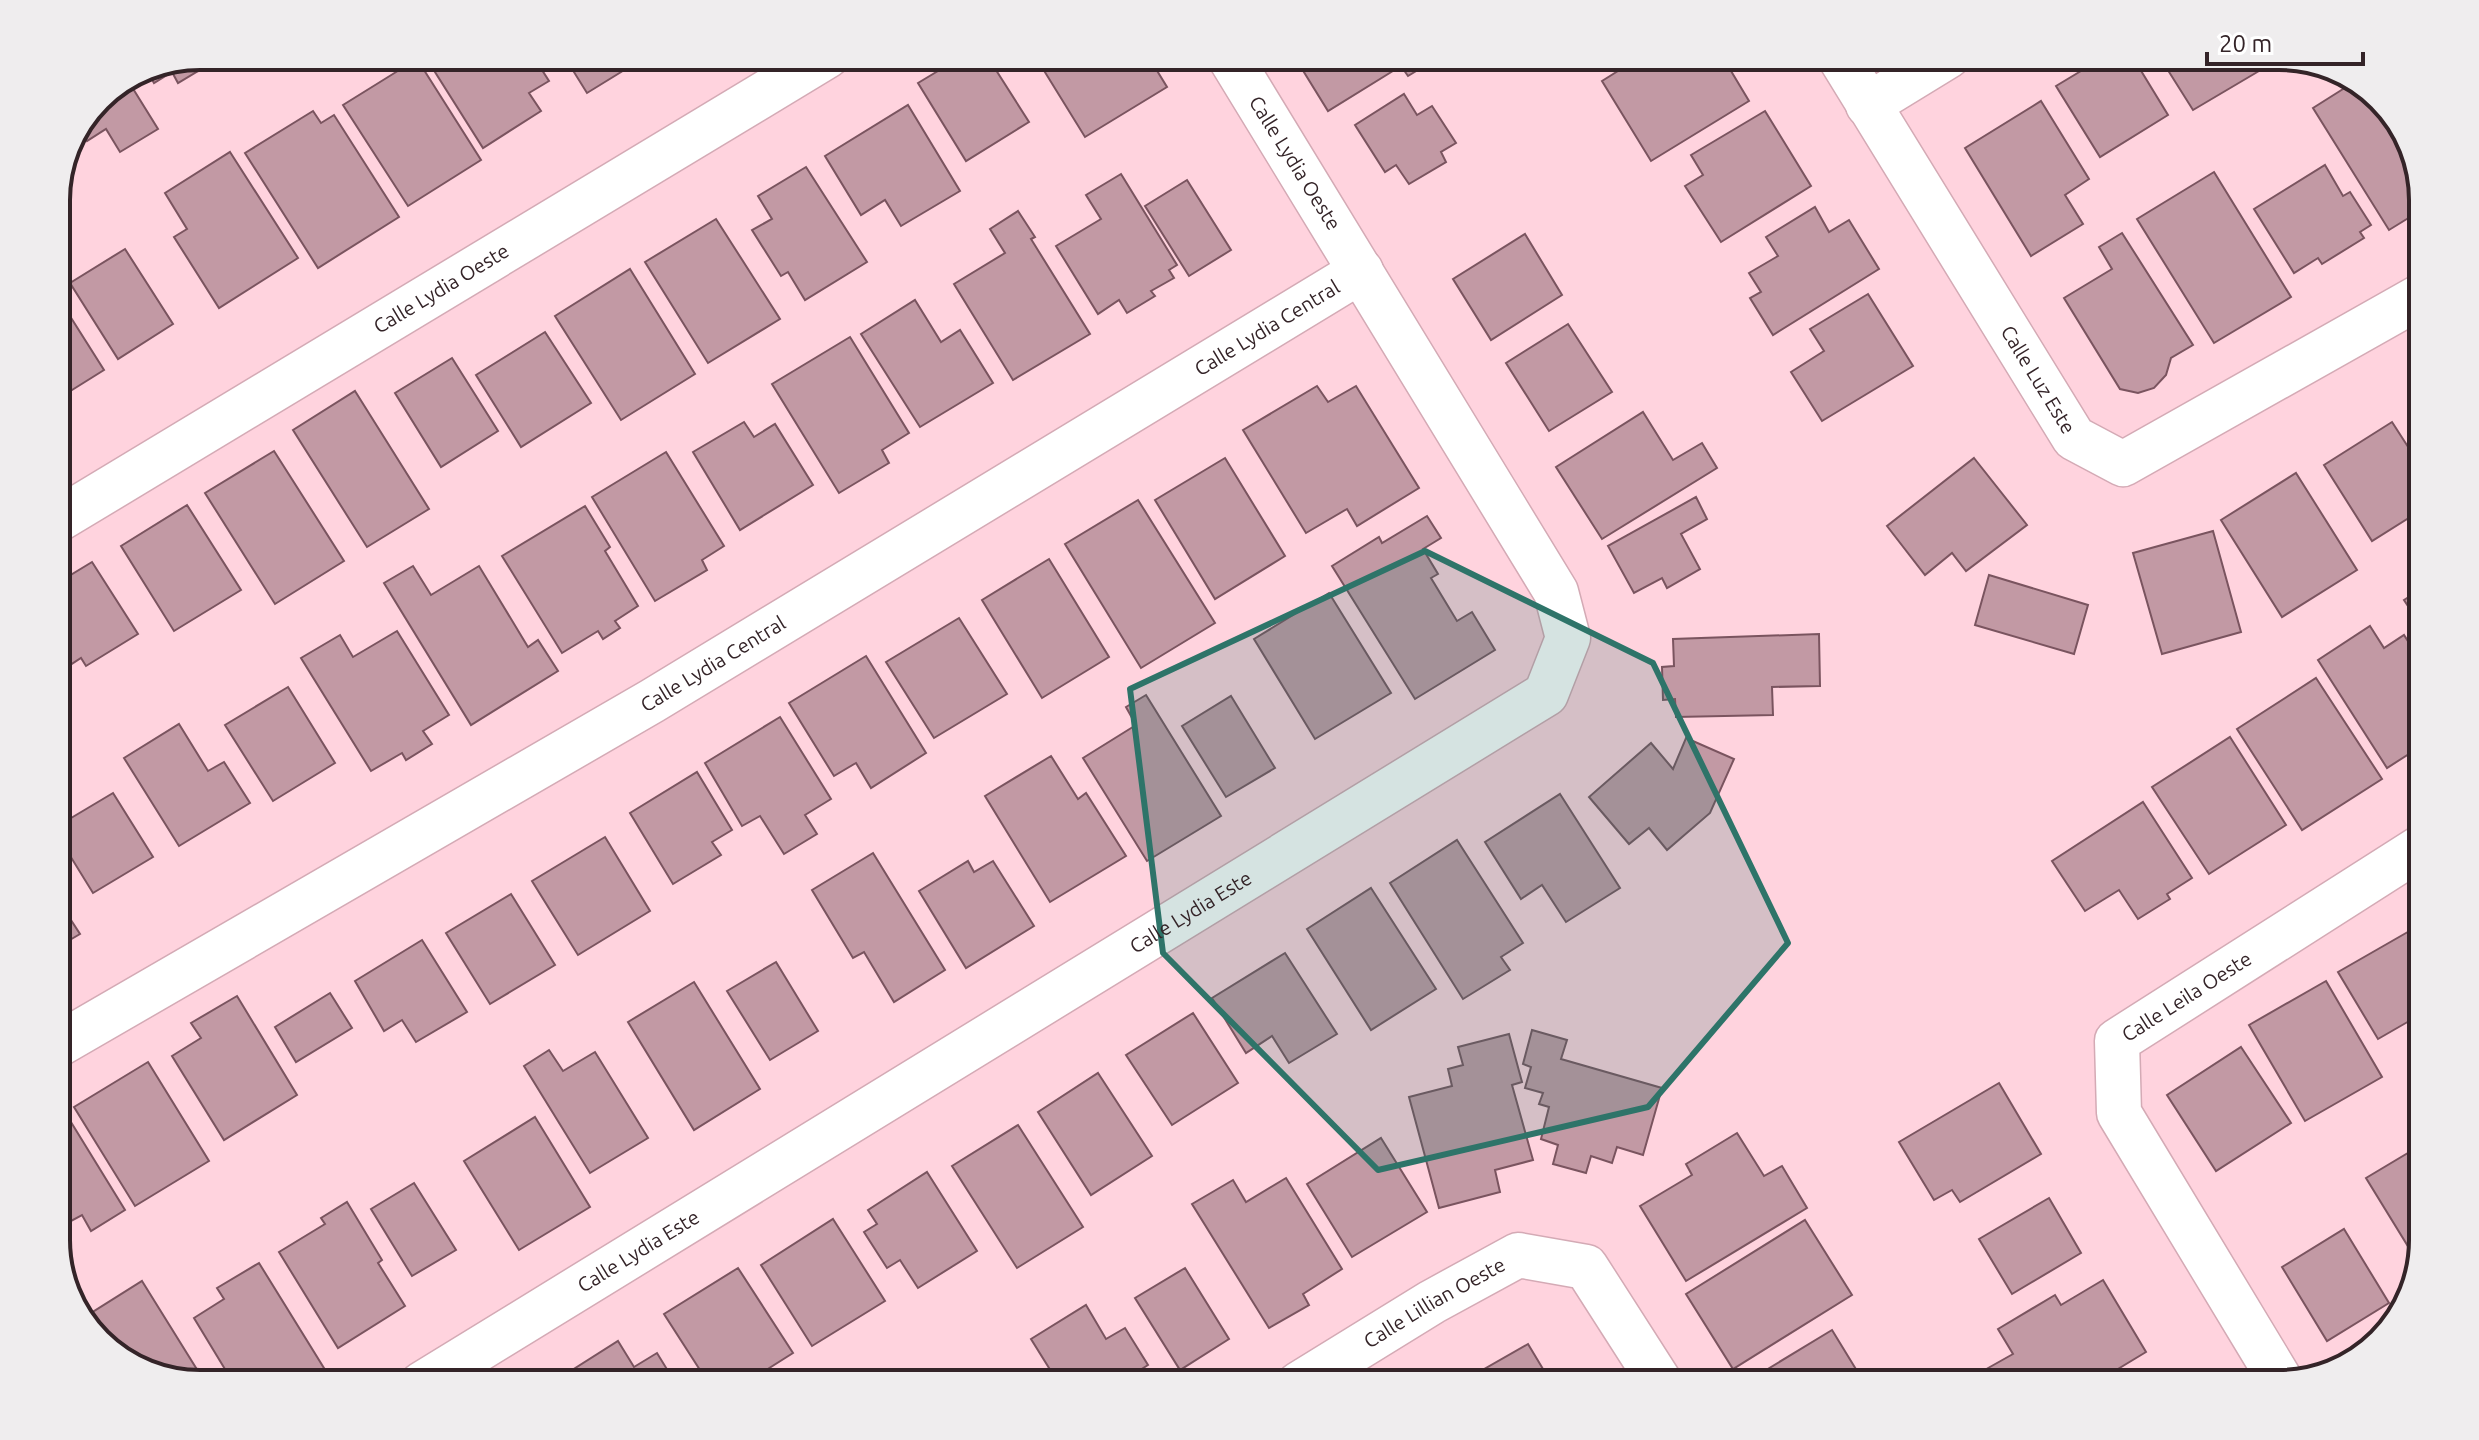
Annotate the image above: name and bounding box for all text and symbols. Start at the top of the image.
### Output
scale bar [2207,16,2363,66]
text: 20 m [2219,30,2272,57]
street label: Calle Lydia Oeste [1245,91,1346,234]
street label: Calle Lydia Oeste [369,239,513,338]
street label: Calle Lydia Central [1190,275,1343,380]
street label: Calle Luz Este [1997,321,2081,438]
street label: Calle Lydia Central [636,611,789,716]
street label: Calle Lydia Este [1125,866,1255,958]
street label: Calle Leila Oeste [2117,946,2255,1046]
street label: Calle Lydia Este [573,1205,703,1297]
street label: Calle Lillian Oeste [1359,1252,1509,1352]

